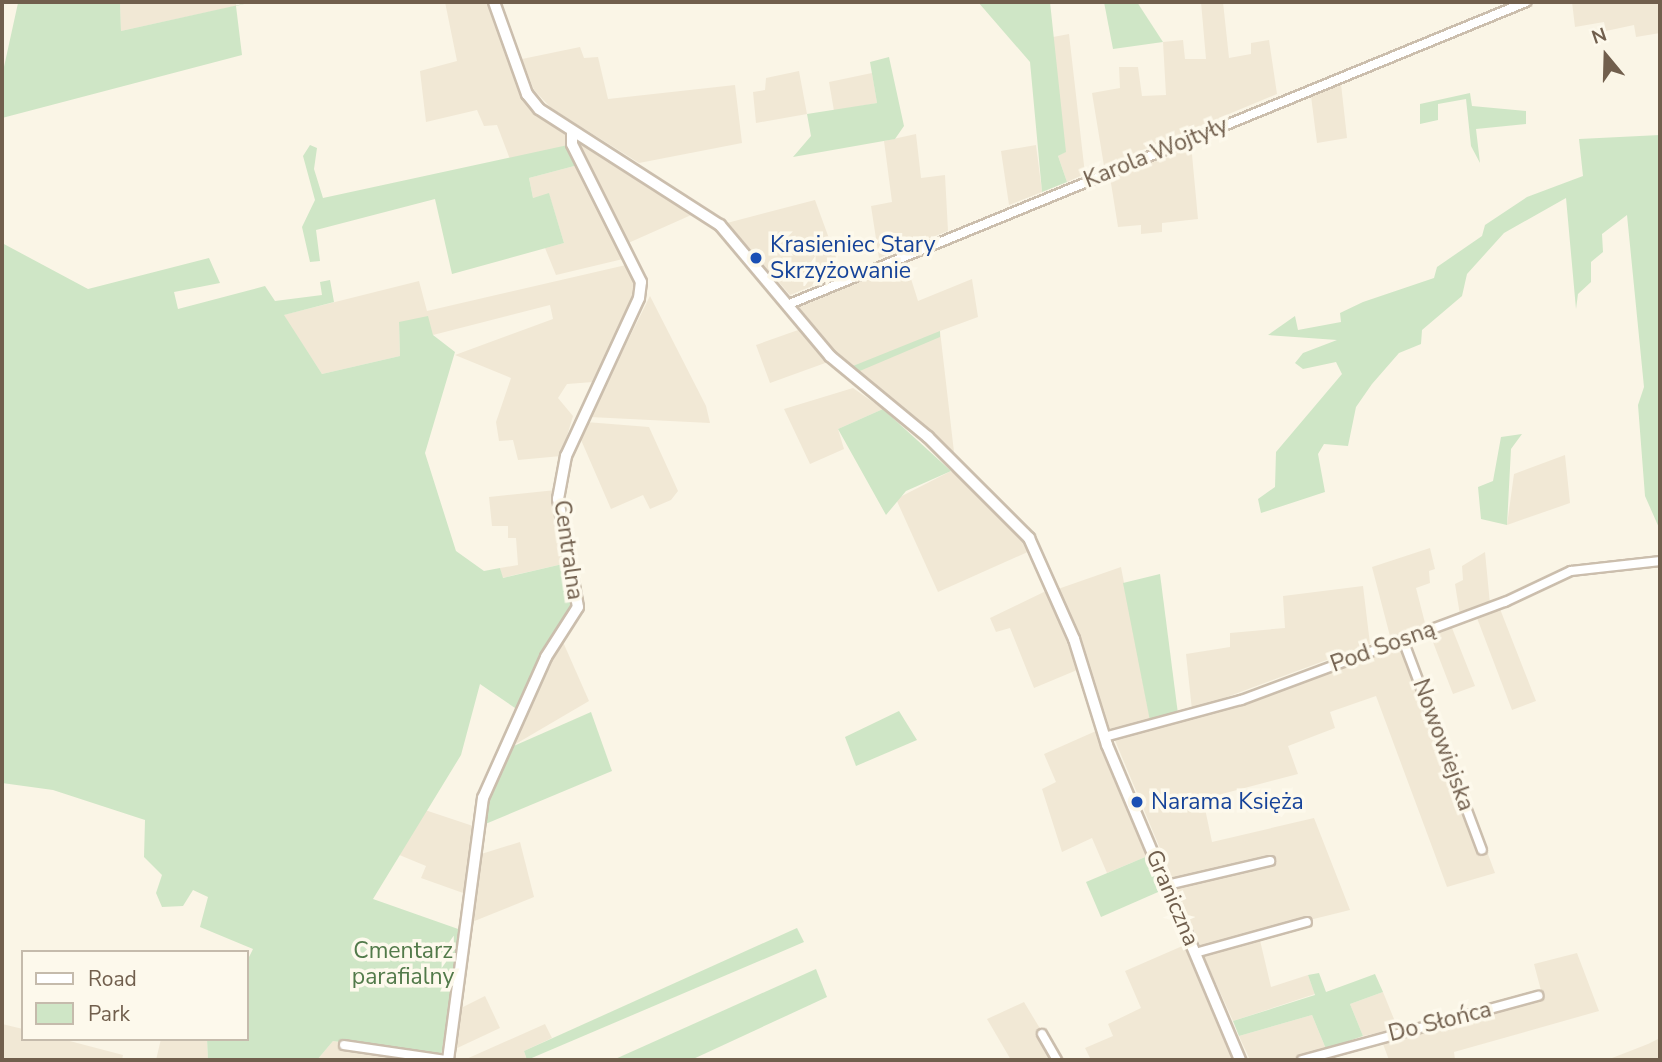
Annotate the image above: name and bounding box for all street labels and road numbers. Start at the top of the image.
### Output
street label: Karola Wojtyły [1080,112,1232,194]
street label: Centralna [547,498,589,602]
street label: Pod Sosną [1327,615,1439,679]
street label: Nowowiejska [1406,675,1480,815]
street label: Graniczna [1139,846,1205,950]
street label: Do Słońca [1386,996,1494,1048]

